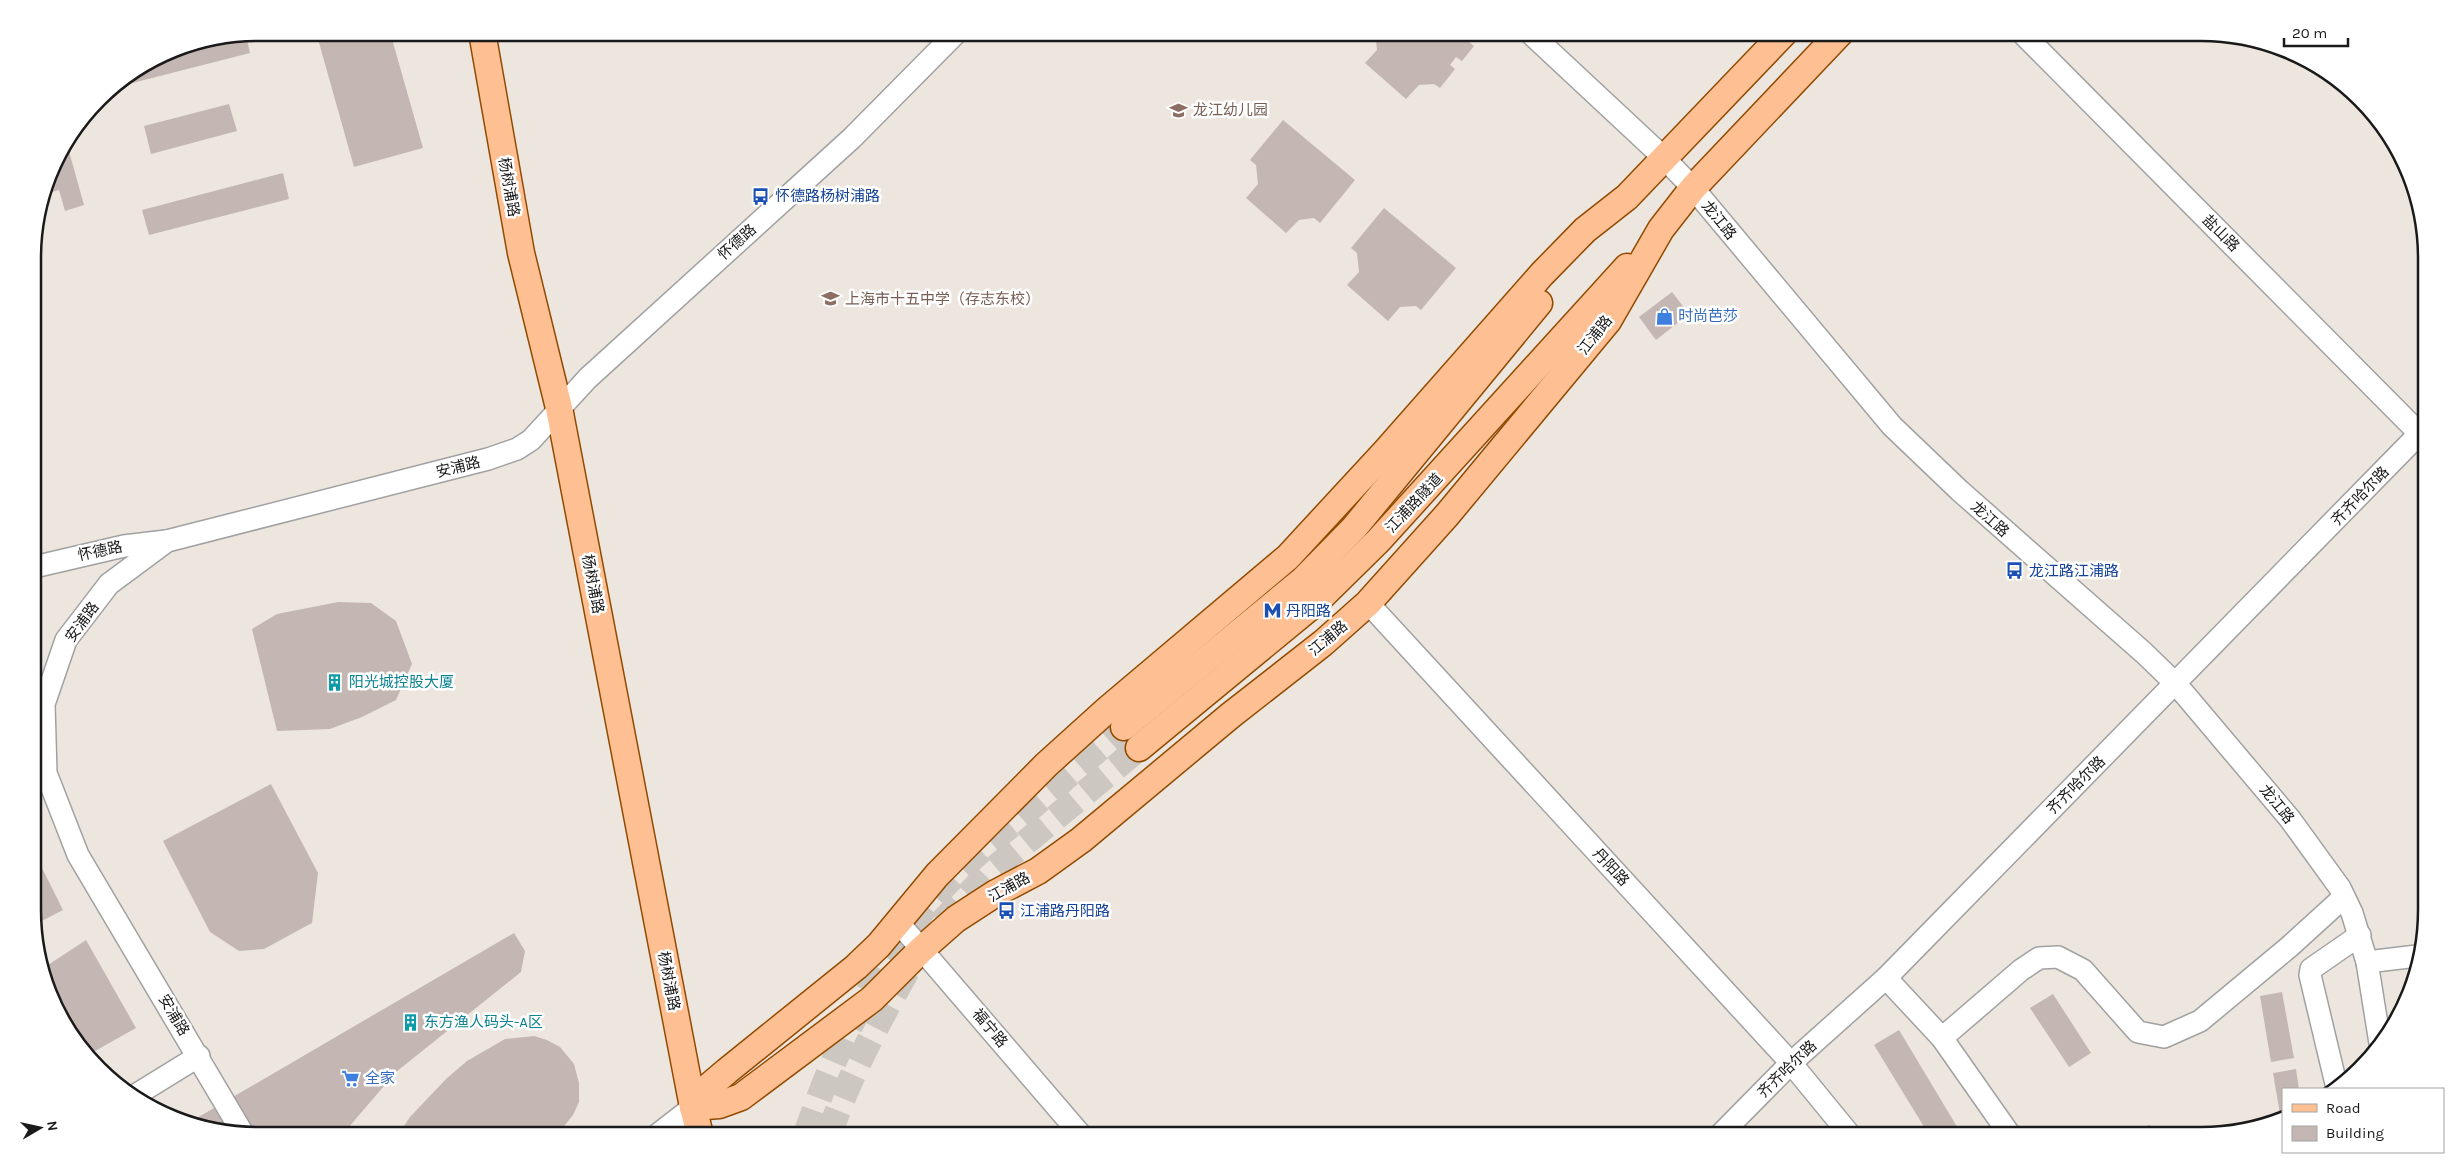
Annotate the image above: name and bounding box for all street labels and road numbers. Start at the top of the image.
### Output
street label: 杨树浦路 [495,156,523,218]
street label: 龙江路 [1698,197,1740,243]
street label: 盐山路 [2199,211,2243,255]
street label: 怀德路 [714,220,760,264]
street label: 江浦路 [1574,312,1616,358]
street label: 安浦路 [434,453,482,481]
street label: 齐齐哈尔路 [2327,463,2393,529]
street label: 江浦路隧道 [1382,469,1446,537]
street label: 龙江路 [1967,497,2013,541]
street label: 怀德路 [76,538,124,564]
street label: 杨树浦路 [578,553,608,615]
street label: 安浦路 [61,599,103,645]
street label: 江浦路 [1305,617,1351,659]
street label: 齐齐哈尔路 [2043,752,2109,818]
street label: 龙江路 [2256,781,2298,827]
street label: 丹阳路 [1589,844,1633,890]
street label: 江浦路 [985,868,1033,906]
street label: 杨树浦路 [654,950,684,1012]
street label: 安浦路 [155,991,193,1039]
street label: 福宁路 [969,1005,1011,1051]
street label: 齐齐哈尔路 [1754,1036,1820,1102]

